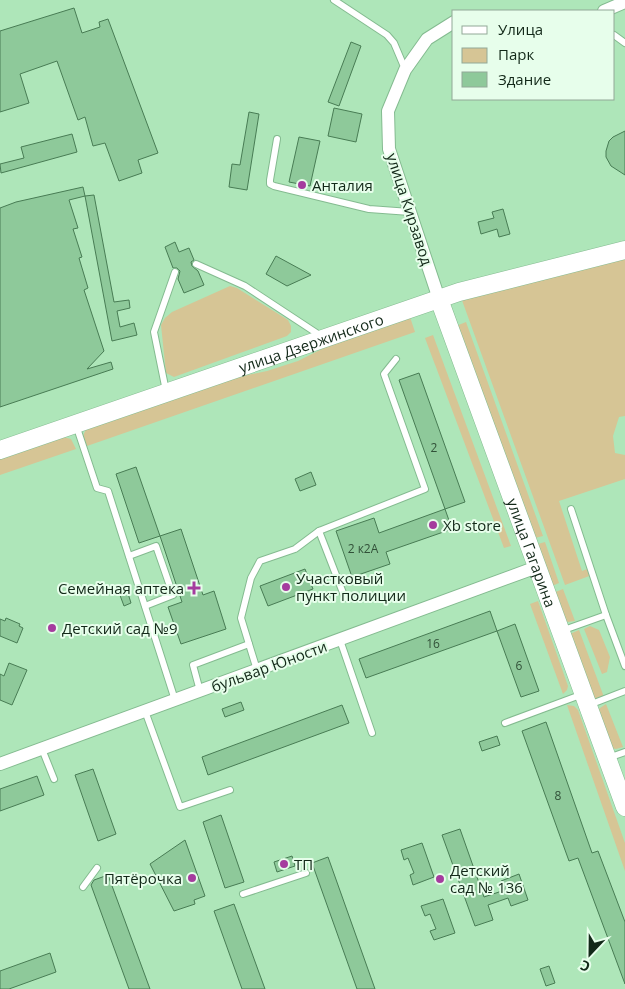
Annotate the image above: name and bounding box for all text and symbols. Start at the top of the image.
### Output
legend [452,10,615,100]
text: Улица [498,19,543,39]
text: Парк [498,44,534,64]
text: Здание [498,69,551,89]
street label: улица Кирзавод [382,150,438,268]
place label: Анталия [312,175,373,195]
marker: Анталия [296,179,308,191]
street label: улица Дзержинского [236,309,386,377]
house number: 2 [431,439,438,456]
street label: улица Гагарина [503,495,561,610]
place label: Xb store [443,515,501,535]
marker: Xb store [427,519,439,531]
house number: 2 к2А [348,540,379,557]
place label: Участковый пункт полиции [296,568,406,605]
place label: Семейная аптека [58,578,184,598]
marker: Участковый пункт полиции [280,581,292,593]
marker: Семейная аптека [188,582,200,594]
place label: Детский сад №9 [62,618,178,638]
marker: Детский сад №9 [46,622,58,634]
house number: 16 [426,635,440,652]
street label: бульвар Юности [208,636,330,696]
house number: 6 [516,657,523,674]
house number: 8 [555,787,562,804]
place label: ТП [294,854,313,874]
marker: ТП [278,858,290,870]
place label: Детский сад № 136 [450,860,523,897]
place label: Пятёрочка [104,868,182,888]
marker: Пятёрочка [186,872,198,884]
marker: Детский сад № 136 [434,873,446,885]
north arrow [565,929,615,979]
text: С [577,956,593,977]

